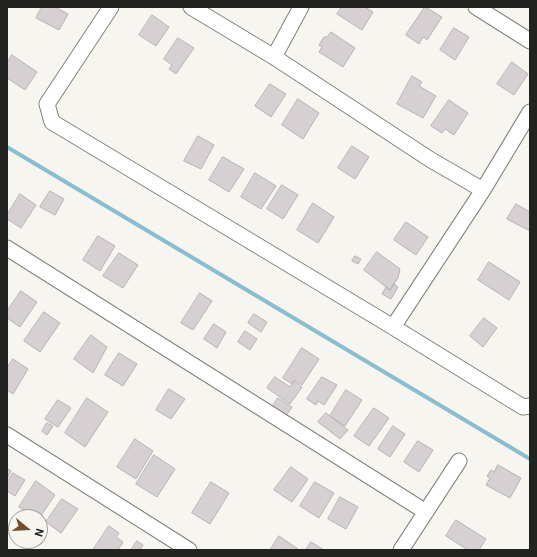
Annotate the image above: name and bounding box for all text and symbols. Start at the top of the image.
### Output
north arrow [8,509,48,549]
text: N [32,527,46,538]

